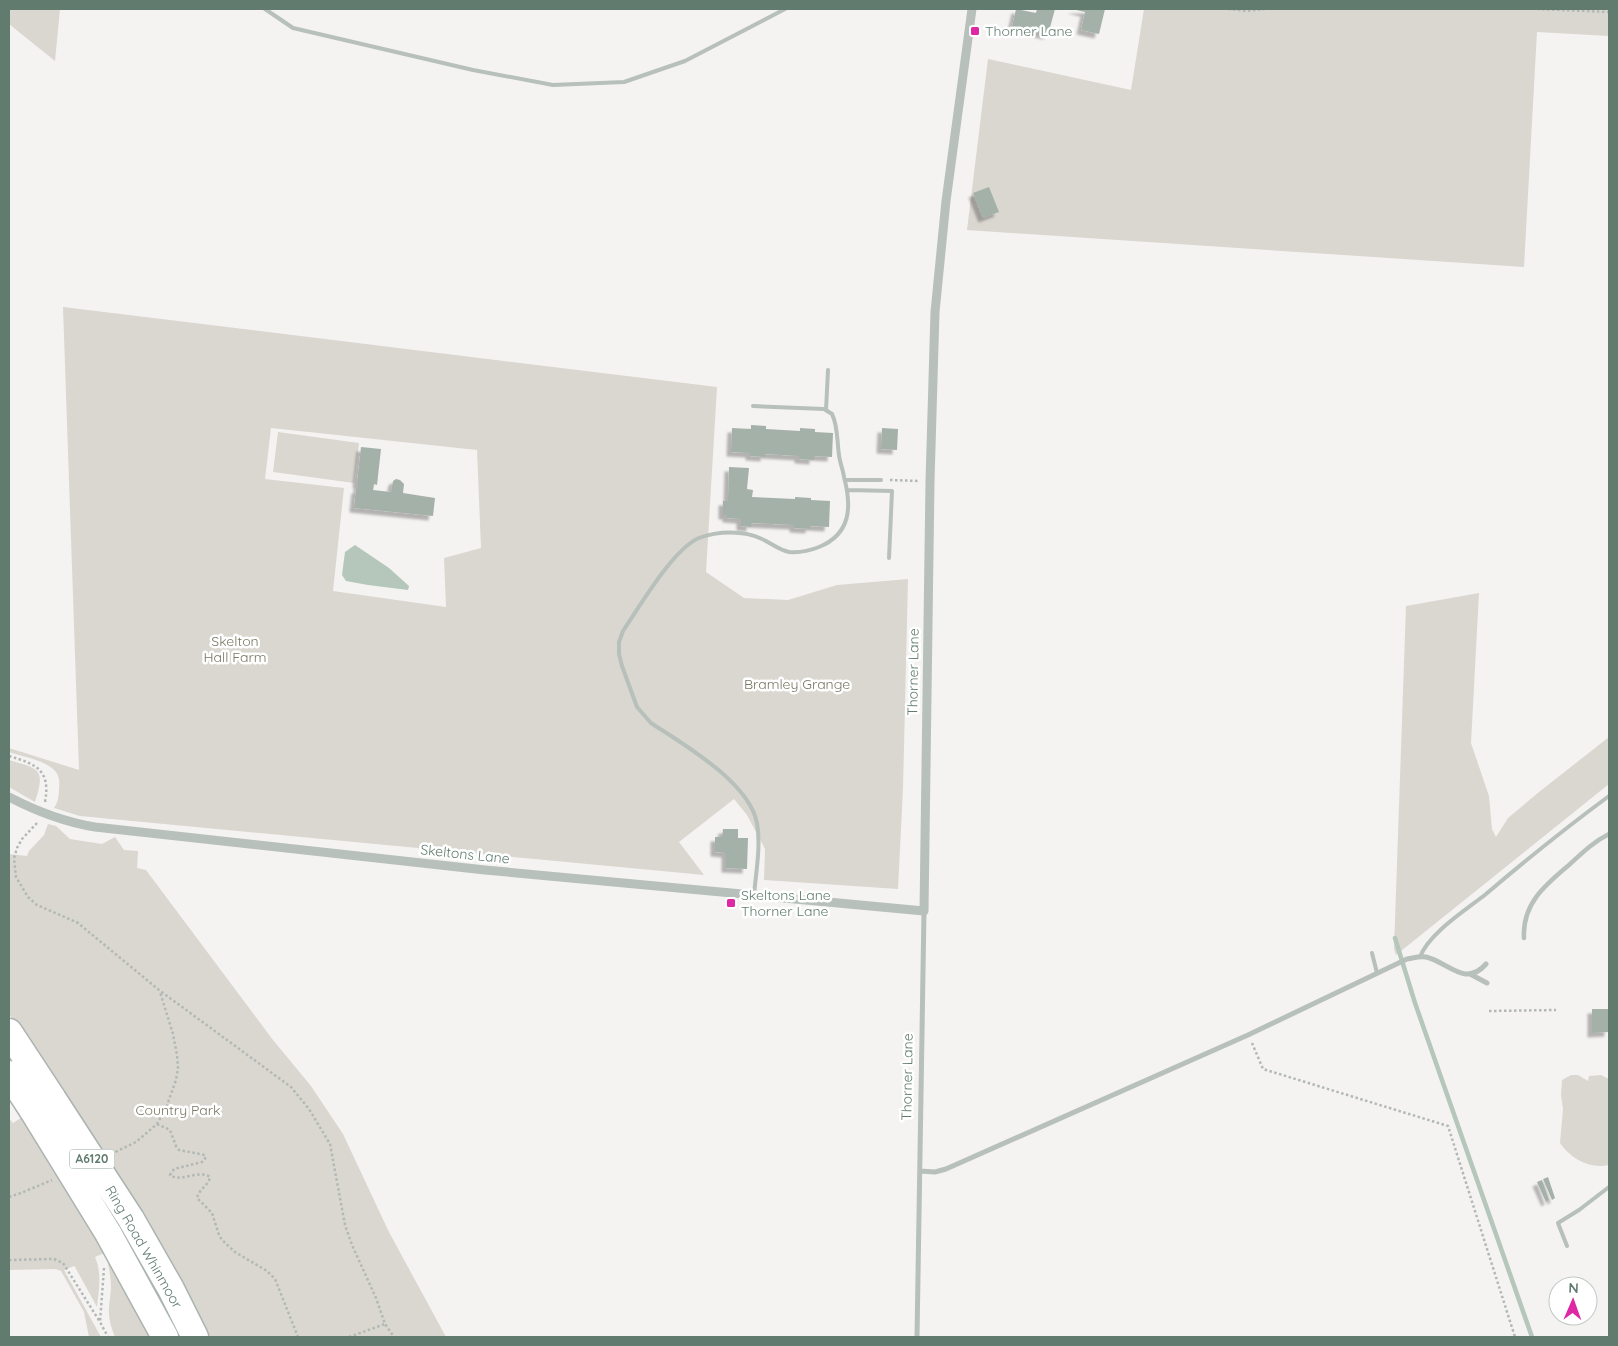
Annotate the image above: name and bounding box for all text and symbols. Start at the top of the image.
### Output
place label: Thorner Lane [985,22,1072,40]
marker: Thorner Lane [969,25,981,37]
street label: Thorner Lane [903,628,923,716]
park label: Skelton Hall Farm [203,632,267,666]
park label: Bramley Grange [744,675,850,693]
street label: Skeltons Lane [419,840,511,868]
place label: Skeltons Lane Thorner Lane [741,886,831,920]
marker: Skeltons Lane Thorner Lane [725,897,737,909]
street label: Thorner Lane [897,1033,917,1121]
park label: Country Park [135,1101,221,1119]
road number: A6120 [70,1150,114,1168]
street label: Ring Road Whinmoor [101,1182,187,1312]
north arrow [1548,1276,1598,1326]
text: N [1568,1279,1579,1297]

